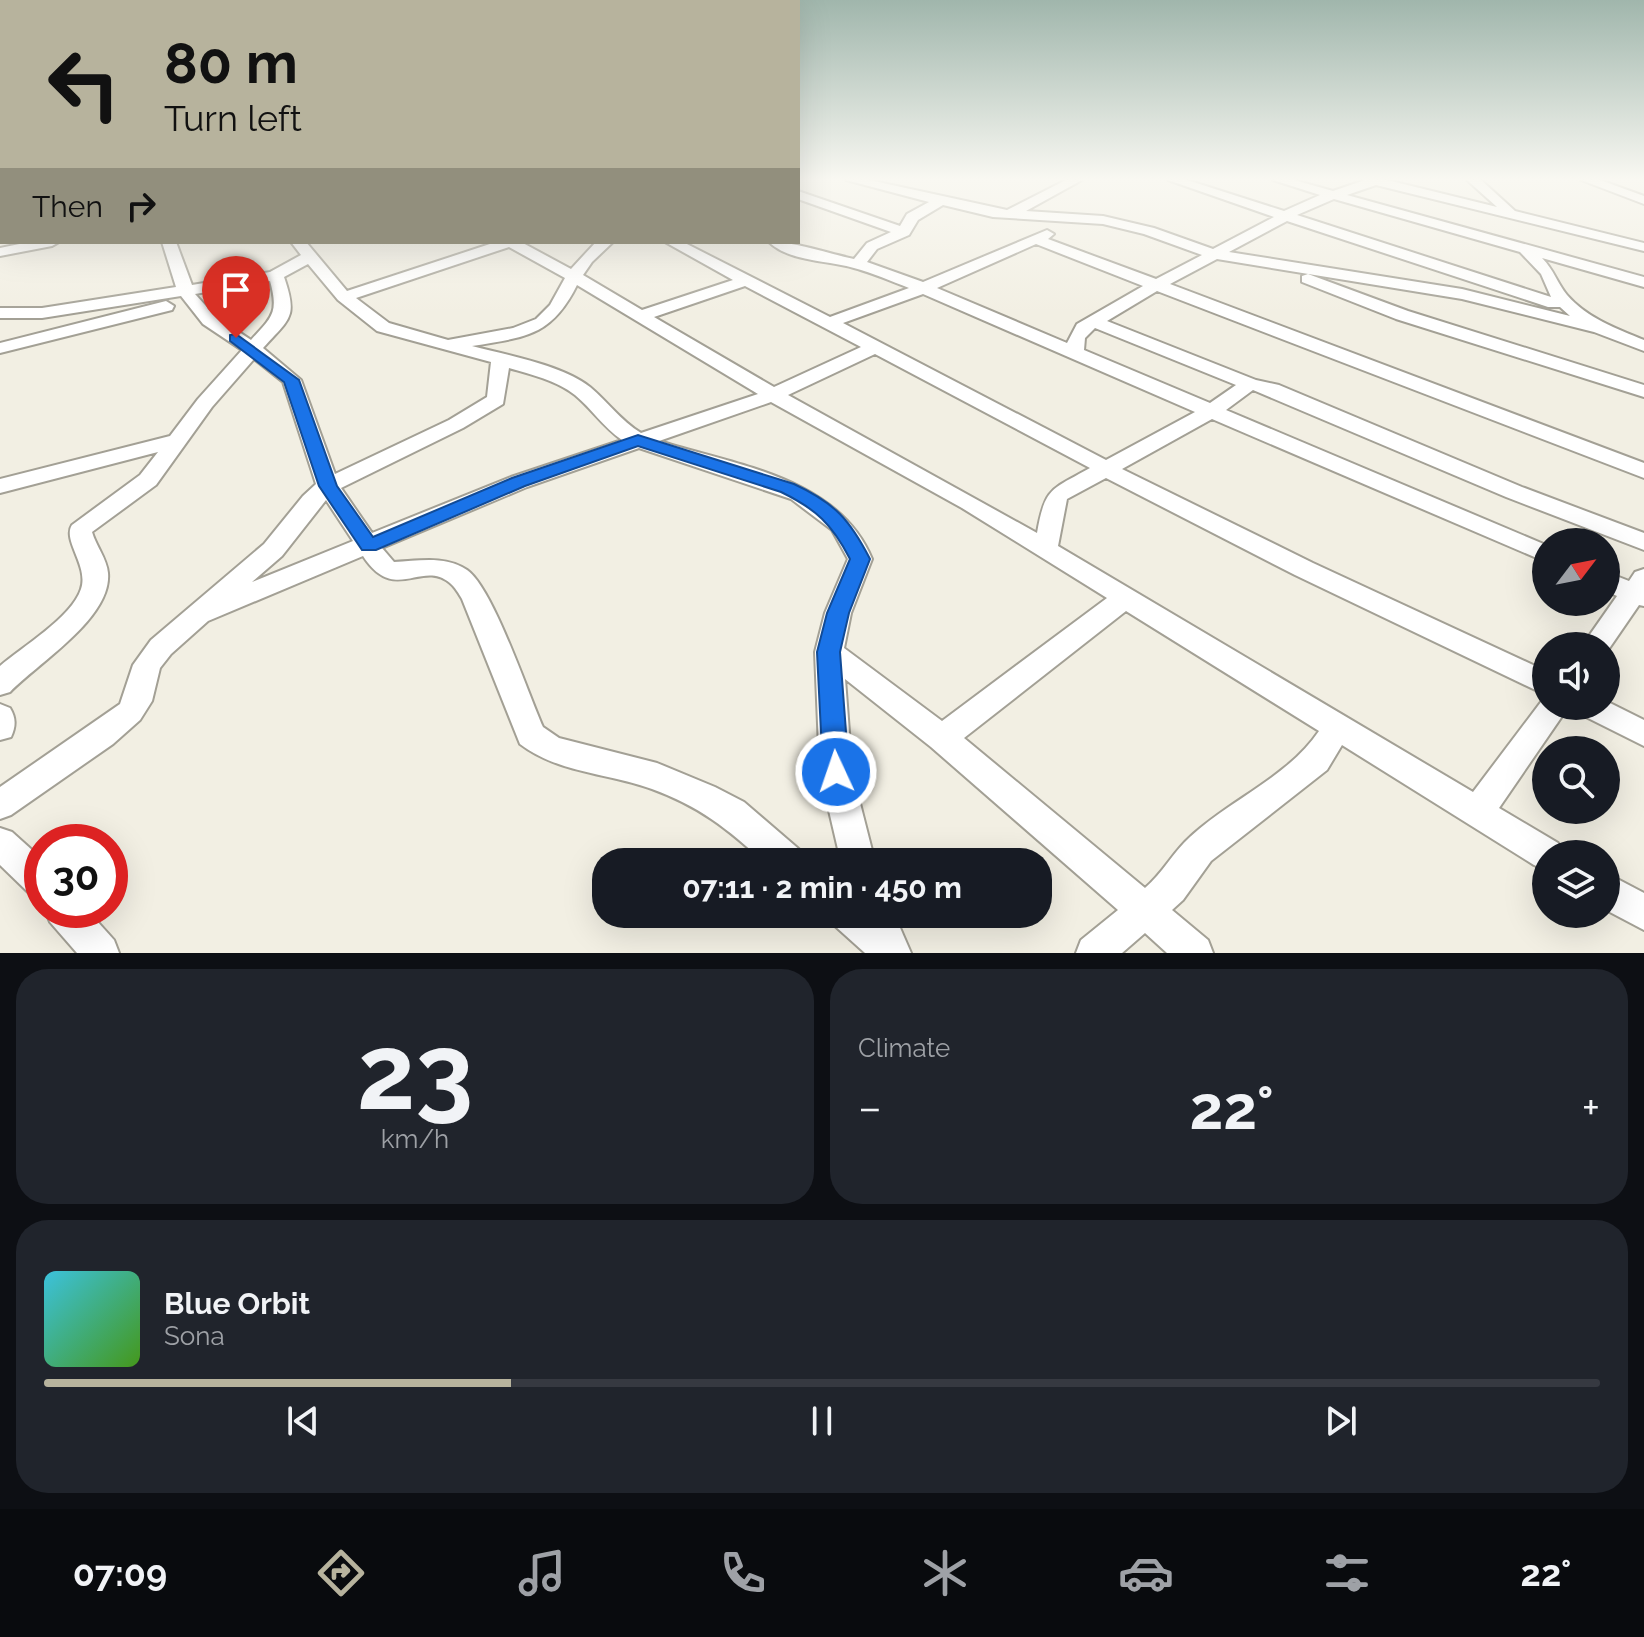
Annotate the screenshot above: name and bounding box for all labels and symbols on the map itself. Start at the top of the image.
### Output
pin [202,256,270,338]
north arrow [1532,528,1620,616]
position arrow [794,730,878,814]
speed limit sign: 30 [24,824,128,928]

